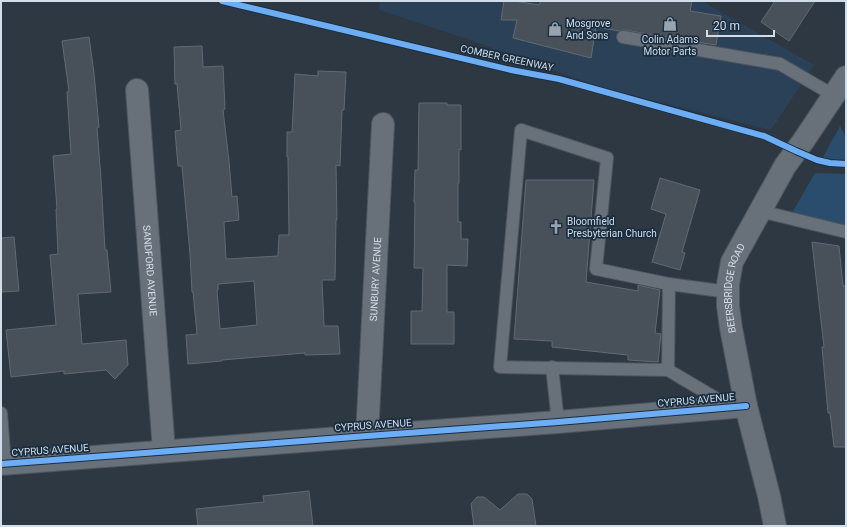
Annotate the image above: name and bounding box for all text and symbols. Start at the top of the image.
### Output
scale bar [707,12,774,38]
shop icon: Colin Adams Motor Parts [662,16,678,32]
place label: Mosgrove And Sons [566,18,610,41]
text: 20 m [713,19,740,33]
shop icon: Mosgrove And Sons [547,21,563,37]
place label: Colin Adams Motor Parts [642,34,698,57]
street label: COMBER GREENWAY [459,43,555,73]
place label: Bloomfield Presbyterian Church [567,216,657,239]
church icon: Bloomfield Presbyterian Church [548,219,564,235]
street label: SANDFORD AVENUE [142,225,159,317]
street label: SUNBURY AVENUE [367,237,383,322]
street label: BEERSBRIDGE ROAD [722,241,747,334]
street label: CYPRUS AVENUE [657,391,735,409]
street label: CYPRUS AVENUE [334,417,412,433]
street label: CYPRUS AVENUE [11,442,89,458]

